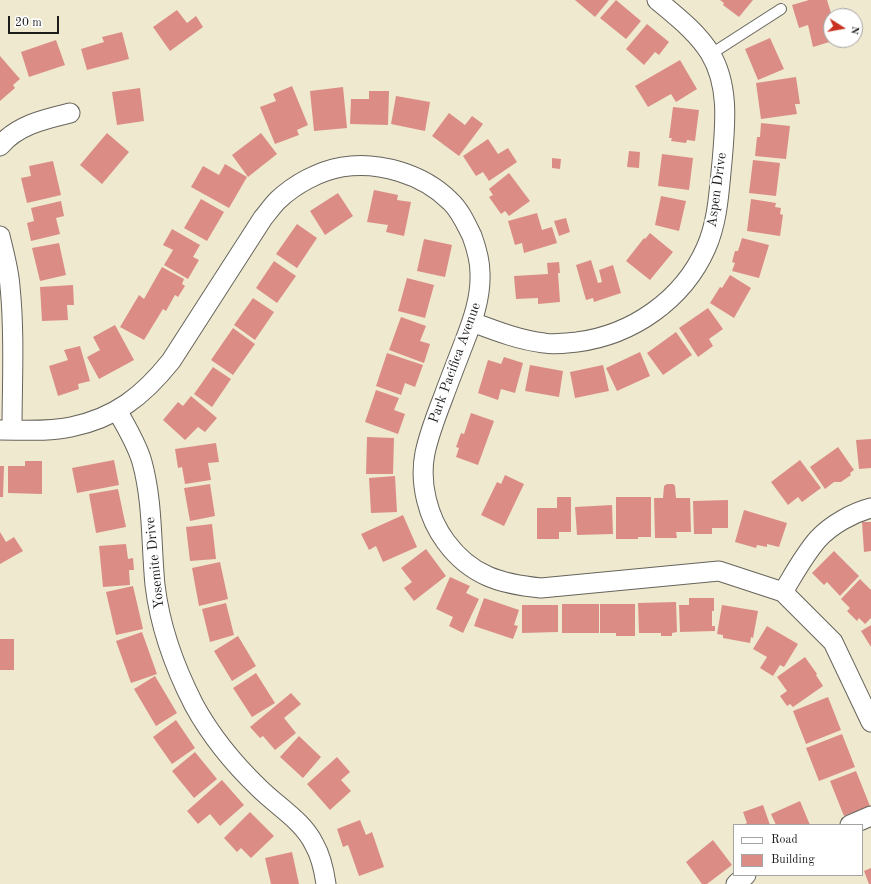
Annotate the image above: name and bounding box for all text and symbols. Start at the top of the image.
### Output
scale bar [10,8,61,34]
north arrow [823,8,863,48]
text: 20 m [15,17,42,29]
text: N [848,25,860,35]
street label: Aspen Drive [703,151,731,229]
street label: Park Pacifica Avenue [425,300,485,426]
street label: Yosemite Drive [142,516,168,610]
legend [733,824,863,876]
text: Road [771,834,798,846]
text: Building [771,854,815,866]

